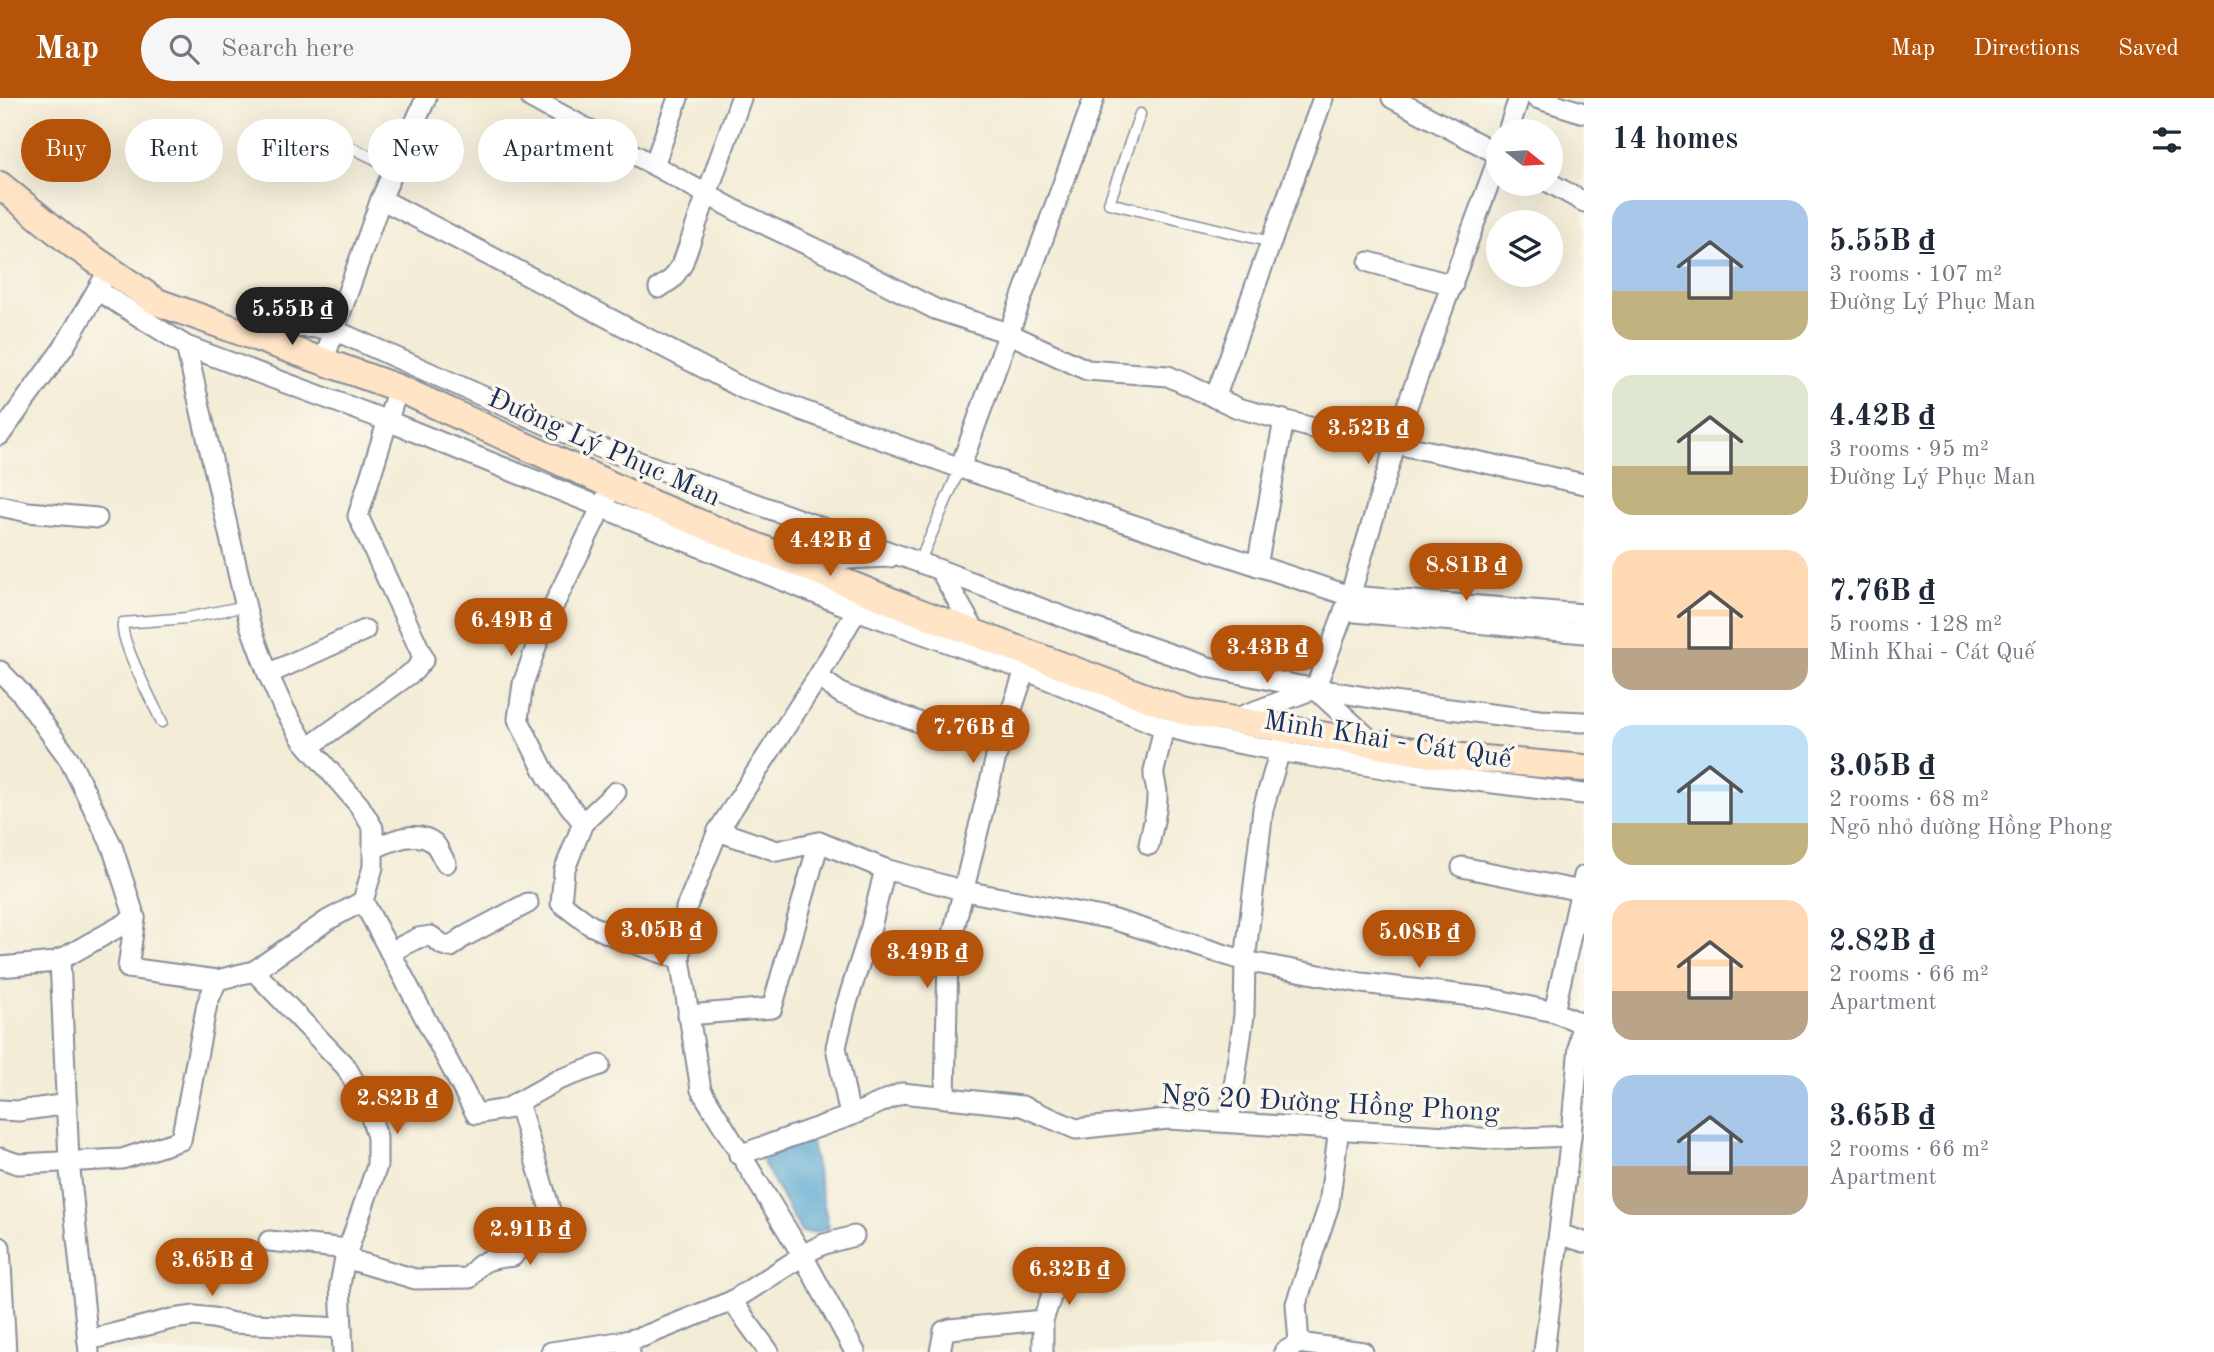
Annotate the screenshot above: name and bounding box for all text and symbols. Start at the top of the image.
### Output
search box [141,18,631,81]
icon: search [165,30,203,68]
text: Map [35,33,99,66]
text: Search here [221,36,354,62]
text: Map [1891,37,1935,61]
text: Directions [1973,37,2080,61]
text: Saved [2118,37,2179,61]
chip: Buy [21,119,111,182]
chip: Rent [125,119,223,182]
chip: Filters [237,119,354,182]
chip: New [368,119,464,182]
chip: Apartment [478,119,638,182]
north arrow [1486,119,1563,196]
map controls [1486,119,1563,287]
icon: filters [2148,121,2186,159]
text: 14 homes [1612,125,1738,155]
button: layers [1486,210,1563,287]
text: 5.55B ₫ [1829,227,1935,257]
icon: home [1668,228,1752,312]
text: 3 rooms · 107 m² [1829,263,2002,286]
pin: 5.55B ₫ [227,288,357,347]
text: Đường Lý Phục Man [1829,291,2036,314]
text: 5.55B ₫ [251,298,333,321]
street label: Đường Lý Phục Man [483,385,724,513]
text: 4.42B ₫ [1829,402,1935,432]
icon: home [1668,403,1752,487]
pin: 3.52B ₫ [1303,406,1433,466]
text: 3.52B ₫ [1327,417,1409,440]
text: 3 rooms · 95 m² [1829,438,1989,461]
text: Đường Lý Phục Man [1829,466,2036,489]
pin: 4.42B ₫ [765,518,895,578]
text: 4.42B ₫ [789,529,871,552]
pin: 8.81B ₫ [1401,544,1531,603]
text: 8.81B ₫ [1425,554,1507,577]
text: 7.76B ₫ [1829,577,1935,607]
icon: home [1668,578,1752,662]
pin: 6.49B ₫ [446,598,576,658]
text: 6.49B ₫ [470,609,552,632]
text: 5 rooms · 128 m² [1829,613,2002,636]
pin: 3.43B ₫ [1202,626,1332,685]
text: 3.43B ₫ [1226,636,1308,659]
text: Minh Khai - Cát Quế [1829,641,2035,664]
pin: 7.76B ₫ [908,706,1038,765]
street label: Minh Khai - Cát Quế [1262,707,1516,775]
text: 7.76B ₫ [932,716,1014,739]
text: 3.05B ₫ [1829,752,1935,782]
icon: home [1668,753,1752,837]
text: 2 rooms · 68 m² [1829,788,1989,811]
text: Ngõ nhỏ đường Hồng Phong [1829,816,2112,839]
pin: 3.05B ₫ [596,908,726,968]
pin: 5.08B ₫ [1354,910,1484,970]
text: 3.05B ₫ [620,919,702,942]
text: 5.08B ₫ [1378,921,1460,944]
text: 2.82B ₫ [1829,927,1935,957]
icon: home [1668,928,1752,1012]
pin: 3.49B ₫ [862,930,992,990]
text: 3.49B ₫ [886,941,968,964]
text: 2 rooms · 66 m² [1829,963,1989,986]
text: Apartment [1829,991,1937,1014]
pin: 2.82B ₫ [332,1076,462,1136]
street label: Ngõ 20 Đường Hồng Phong [1160,1079,1500,1128]
text: 2.82B ₫ [356,1087,438,1110]
text: 3.65B ₫ [1829,1102,1935,1132]
icon: home [1668,1103,1752,1187]
text: 2 rooms · 66 m² [1829,1138,1989,1161]
text: Apartment [1829,1166,1937,1189]
pin: 2.91B ₫ [465,1208,595,1267]
text: 2.91B ₫ [489,1218,571,1241]
pin: 3.65B ₫ [147,1238,277,1298]
pin: 6.32B ₫ [1004,1248,1134,1307]
text: 3.65B ₫ [171,1249,253,1272]
text: 6.32B ₫ [1028,1258,1110,1281]

